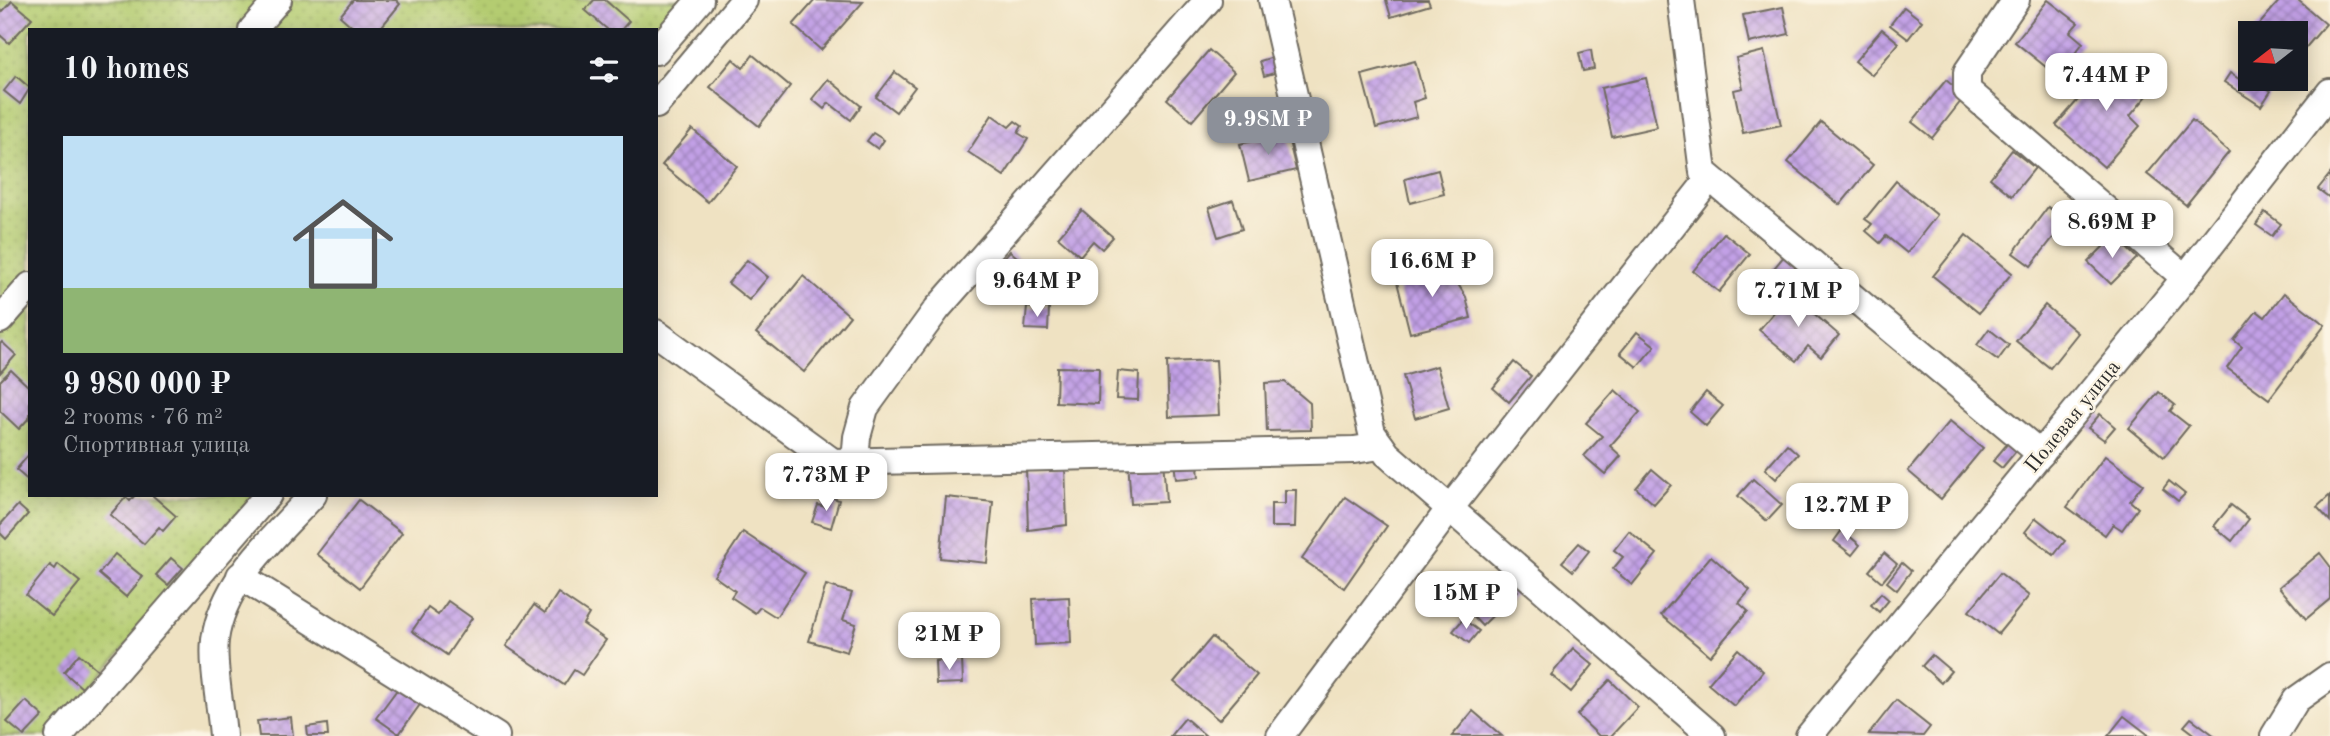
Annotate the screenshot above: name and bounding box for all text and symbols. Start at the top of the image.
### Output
north arrow [2238,21,2308,91]
map controls [2238,21,2308,91]
icon: filters [585,51,623,89]
pin: 7.44M ₽ [2041,54,2171,113]
text: 10 homes [63,55,189,85]
text: 7.44M ₽ [2061,64,2151,87]
pin: 9.98M ₽ [1203,97,1333,157]
text: 9.98M ₽ [1223,108,1313,131]
icon: home [280,181,406,307]
pin: 8.69M ₽ [2047,201,2177,260]
text: 8.69M ₽ [2067,211,2157,234]
pin: 16.6M ₽ [1367,240,1497,299]
text: 16.6M ₽ [1387,250,1477,273]
pin: 9.64M ₽ [972,260,1102,319]
text: 9.64M ₽ [992,270,1082,293]
pin: 7.71M ₽ [1733,270,1863,329]
text: 7.71M ₽ [1753,280,1843,303]
street label: Полевая улица [2022,357,2125,477]
text: 9 980 000 ₽ [63,370,231,400]
text: 2 rooms · 76 m² [63,406,223,429]
text: Спортивная улица [63,434,250,457]
pin: 7.73M ₽ [761,454,891,513]
text: 7.73M ₽ [781,464,871,487]
pin: 12.7M ₽ [1782,484,1912,543]
text: 12.7M ₽ [1802,494,1892,517]
pin: 15M ₽ [1417,572,1515,631]
text: 15M ₽ [1431,582,1501,605]
pin: 21M ₽ [900,612,998,672]
text: 21M ₽ [914,623,984,646]

